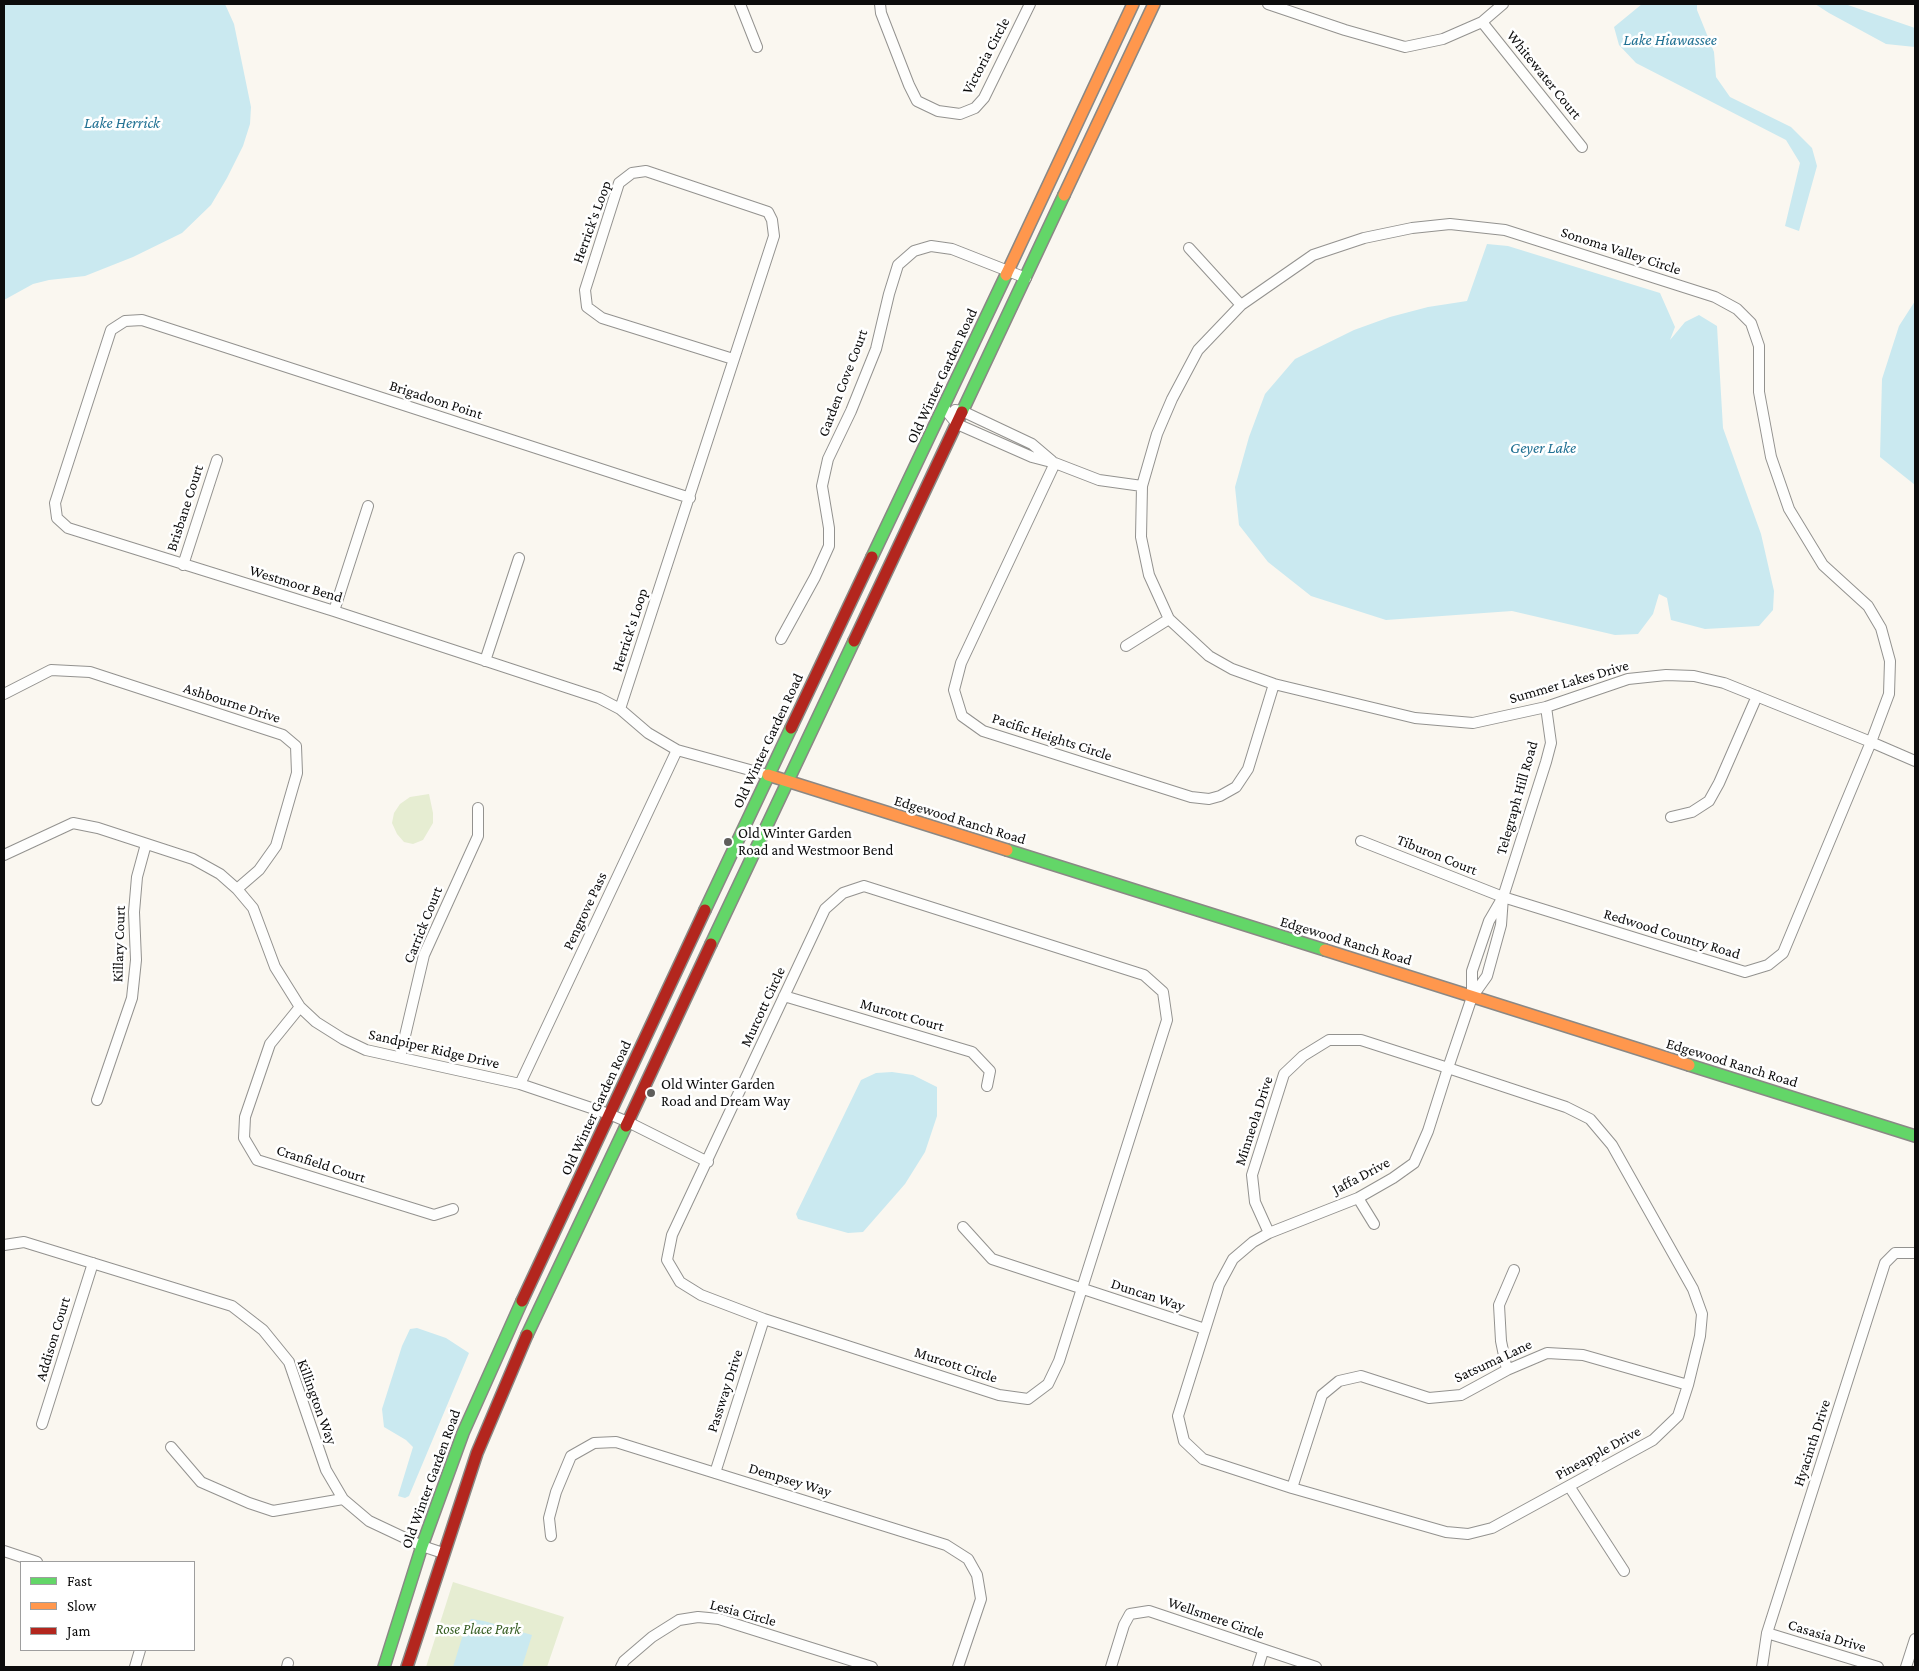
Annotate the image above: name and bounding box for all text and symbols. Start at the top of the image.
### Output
street label: Victoria Circle [958,15,1014,97]
street label: Whitewater Court [1503,27,1585,123]
water label: Lake Hiawassee [1623,30,1717,50]
water label: Lake Herrick [84,113,160,133]
street label: Herrick's Loop [569,178,615,266]
street label: Sonoma Valley Circle [1559,223,1683,279]
street label: Old Winter Garden Road [903,306,981,446]
street label: Garden Cove Court [814,327,872,439]
street label: Brigadoon Point [387,376,485,424]
water label: Geyer Lake [1510,438,1576,458]
street label: Brisbane Court [163,462,207,554]
street label: Westmoor Bend [247,561,345,607]
street label: Herrick's Loop [608,586,652,674]
street label: Summer Lakes Drive [1507,656,1631,708]
street label: Old Winter Garden Road [729,671,807,811]
street label: Ashbourne Drive [181,679,283,727]
street label: Pacific Heights Circle [990,709,1114,765]
street label: Telegraph Hill Road [1492,739,1542,857]
street label: Edgewood Ranch Road [892,791,1028,849]
place label: Old Winter Garden Road and Westmoor Bend [738,824,893,859]
street label: Tiburon Court [1394,831,1480,879]
marker: Old Winter Garden Road and Westmoor Bend [722,836,734,848]
street label: Pengrove Pass [559,869,611,953]
street label: Carrick Court [400,884,446,966]
street label: Killary Court [109,905,129,983]
street label: Redwood Country Road [1602,905,1742,963]
street label: Edgewood Ranch Road [1278,912,1414,970]
street label: Murcott Circle [737,964,789,1050]
street label: Murcott Court [858,994,946,1036]
street label: Sandpiper Ridge Drive [367,1025,501,1073]
street label: Edgewood Ranch Road [1664,1034,1800,1092]
street label: Old Winter Garden Road [557,1038,635,1178]
street label: Minneola Drive [1231,1074,1277,1168]
place label: Old Winter Garden Road and Dream Way [661,1075,790,1110]
marker: Old Winter Garden Road and Dream Way [645,1087,657,1099]
street label: Cranfield Court [274,1141,368,1187]
street label: Jaffa Drive [1329,1153,1393,1199]
street label: Duncan Way [1109,1275,1187,1315]
street label: Addison Court [32,1295,74,1383]
street label: Satsuma Lane [1451,1335,1535,1387]
street label: Murcott Circle [912,1343,1000,1387]
street label: Passway Drive [703,1347,747,1435]
street label: Killington Way [293,1357,341,1447]
street label: Hyacinth Drive [1789,1397,1835,1489]
street label: Old Winter Garden Road [397,1407,465,1551]
street label: Pineapple Drive [1552,1422,1644,1484]
street label: Dempsey Way [746,1459,834,1501]
legend [20,1561,195,1651]
text: Fast [67,1573,92,1589]
street label: Wellsmere Circle [1165,1593,1267,1643]
street label: Lesia Circle [708,1595,778,1631]
text: Slow [67,1598,96,1614]
street label: Casasia Drive [1786,1616,1868,1656]
park label: Rose Place Park [435,1620,521,1638]
text: Jam [67,1623,90,1639]

